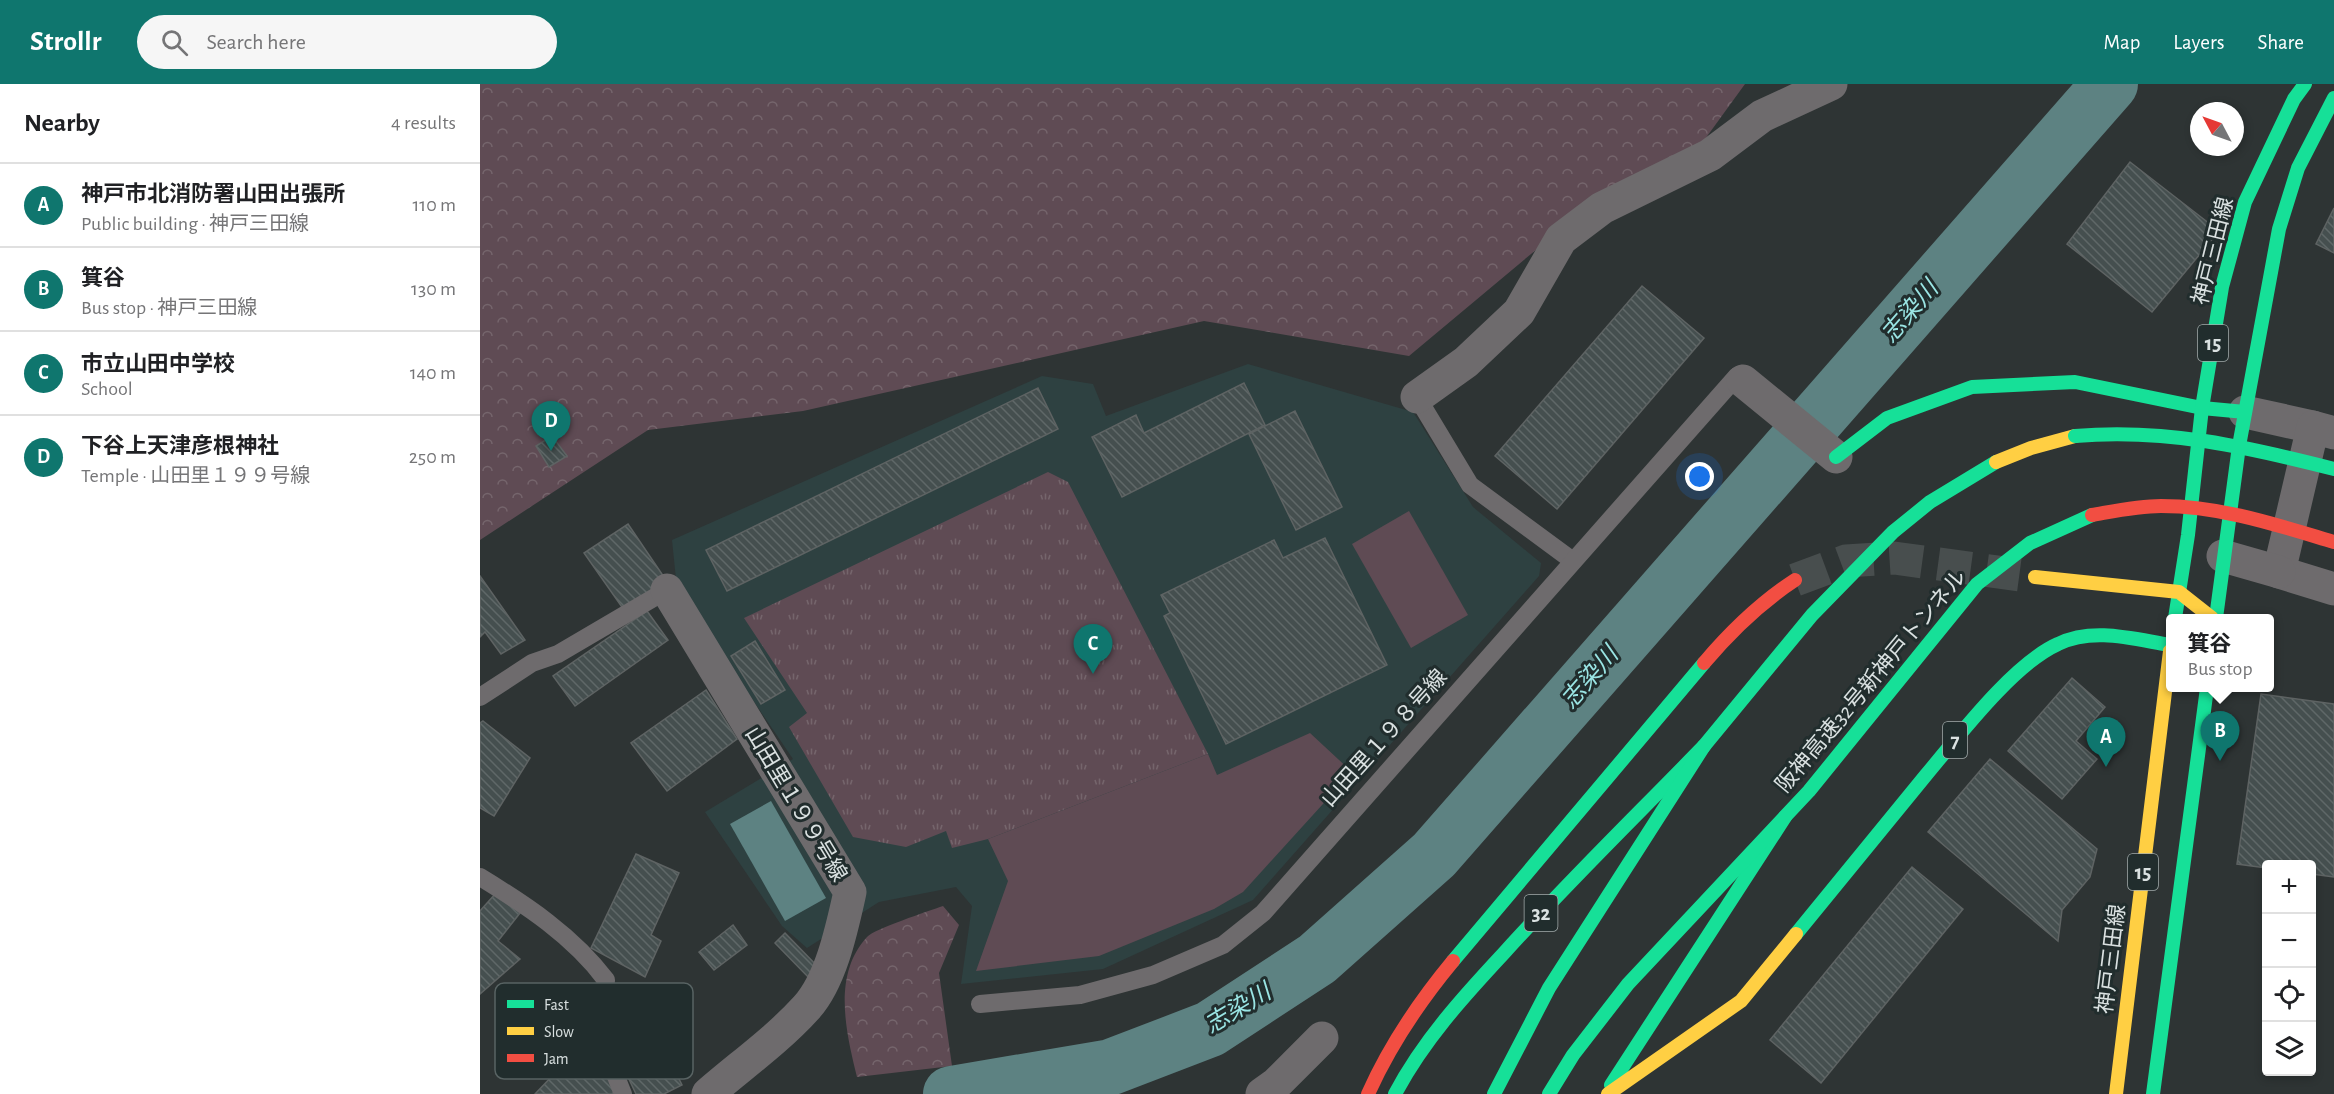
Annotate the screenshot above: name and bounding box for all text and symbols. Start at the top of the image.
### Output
search box [137,15,557,69]
icon: search [158,26,191,59]
text: Strollr [30,28,101,56]
text: Search here [206,31,306,53]
text: Map [2104,32,2140,53]
text: Layers [2173,32,2224,53]
text: Share [2257,32,2304,53]
north arrow [2190,102,2244,156]
text: Nearby [24,110,100,136]
text: 4 results [391,113,456,133]
text: 神戸市北消防署山田出張所 [81,183,345,205]
text: A [38,195,50,215]
text: 110 m [412,195,456,215]
street label: 神戸三田線 [2188,195,2237,307]
text: Public building · 神戸三田線 [81,214,309,234]
text: 箕谷 [81,267,125,289]
water label: 志染川 [1876,273,1945,347]
text: B [38,279,49,299]
text: 130 m [411,279,456,299]
text: Bus stop · 神戸三田線 [81,298,257,318]
road number: 15 [2198,325,2228,361]
text: 市立山田中学校 [81,353,235,375]
text: C [38,363,49,383]
text: 140 m [410,363,456,383]
text: School [81,379,133,399]
pin: D [532,402,570,451]
text: 下谷上天津彦根神社 [81,435,279,457]
text: D [37,447,50,467]
text: 250 m [409,447,456,467]
your location [1685,462,1714,491]
text: Temple · 山田里１９９号線 [81,466,310,486]
street label: 阪神高速32号新神戸トンネル [1771,565,1970,796]
popup [2166,614,2274,692]
pin: C [1074,624,1112,674]
text: 箕谷 [2187,633,2231,655]
water label: 志染川 [1556,639,1625,713]
text: Bus stop [2187,659,2253,679]
street label: 山田里１９８号線 [1316,665,1451,811]
pin: B [2200,712,2240,761]
pin: A [2086,718,2126,767]
street label: 山田里１９９号線 [741,722,852,885]
road number: 7 [1943,722,1967,758]
road number: 15 [2128,854,2158,890]
map controls [2262,860,2316,1076]
button: + [2262,860,2316,914]
road number: 32 [1524,895,1558,931]
street label: 神戸三田線 [2092,903,2129,1015]
button: − [2262,914,2316,968]
button: locate [2262,968,2316,1022]
water label: 志染川 [1200,977,1278,1038]
legend [495,983,693,1079]
text: Fast [544,997,569,1013]
button: layers [2262,1022,2316,1076]
text: Slow [544,1024,574,1040]
text: Jam [544,1051,569,1067]

